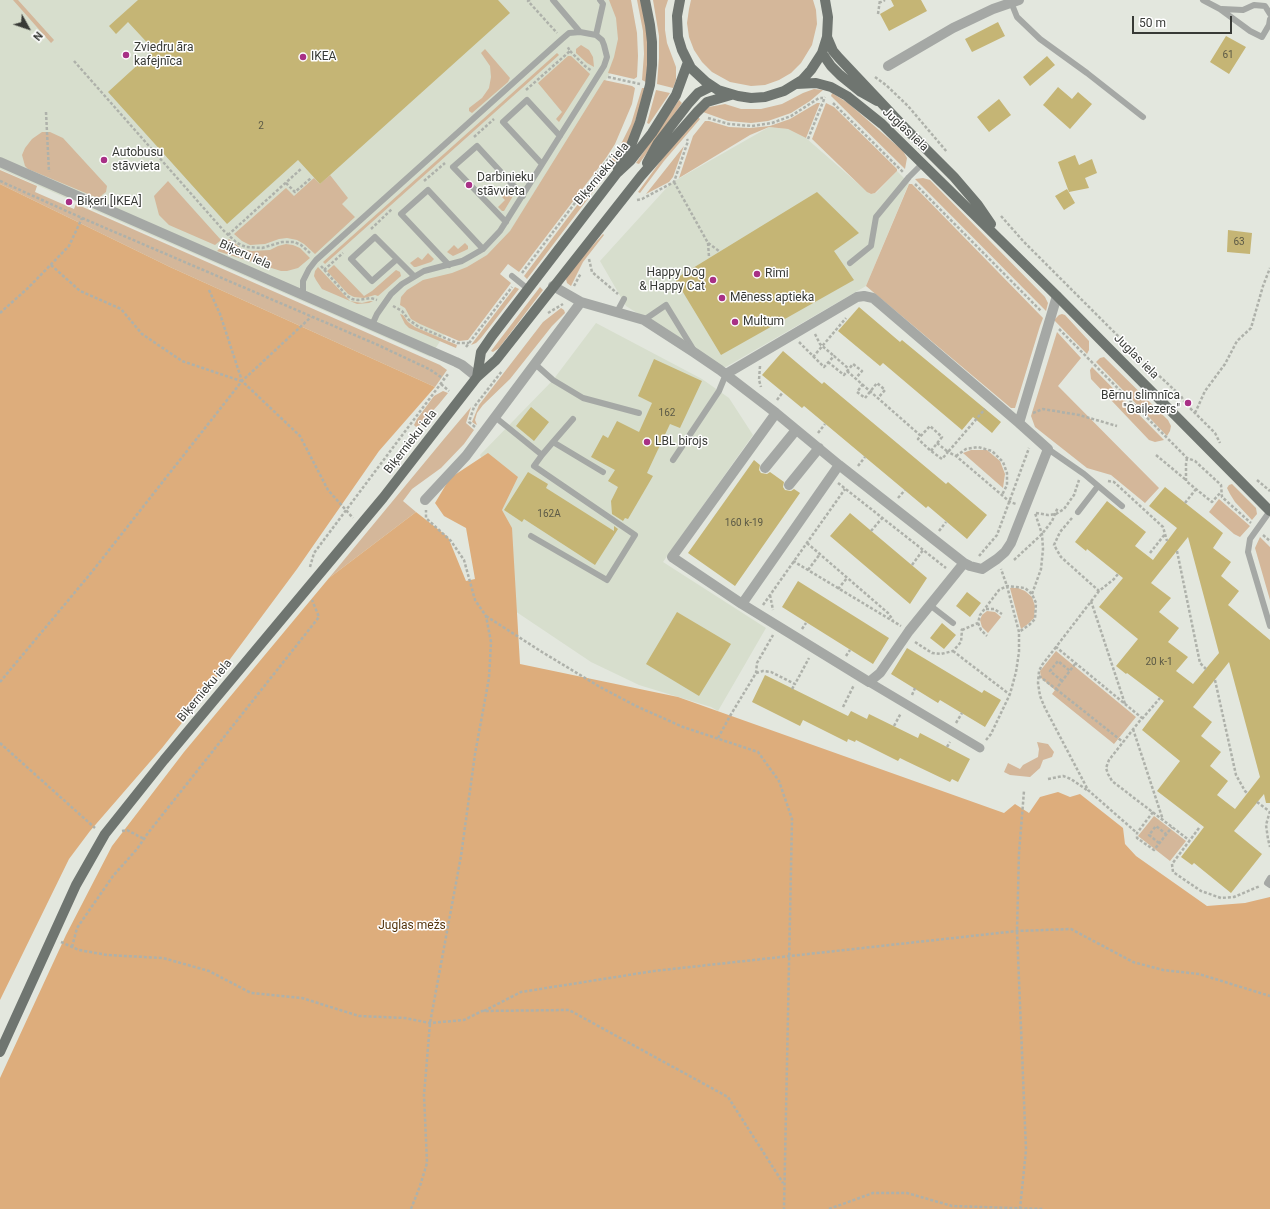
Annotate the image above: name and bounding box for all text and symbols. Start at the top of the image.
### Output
north arrow [8,8,48,48]
scale bar [1134,8,1234,34]
text: 50 m [1139,16,1166,30]
text: N [30,29,45,43]
place label: Zviedru āra kafejnīca [134,41,193,69]
house number: 61 [1222,49,1234,61]
marker: Zviedru āra kafejnīca [121,50,131,60]
place label: IKEA [311,50,336,64]
marker: IKEA [298,52,308,62]
street label: Juglas iela [879,105,931,155]
house number: 2 [258,120,264,132]
street label: Biķernieku iela [572,140,632,208]
place label: Autobusu stāvvieta [112,146,163,174]
marker: Autobusu stāvvieta [99,155,109,165]
place label: Darbinieku stāvvieta [477,171,534,199]
marker: Darbinieku stāvvieta [464,180,474,190]
place label: Biķeri [IKEA] [77,195,142,209]
marker: Biķeri [IKEA] [64,197,74,207]
house number: 63 [1233,236,1245,248]
street label: Biķeru iela [217,237,273,273]
place label: Happy Dog & Happy Cat [639,266,705,294]
place label: Rimi [765,267,789,281]
marker: Rimi [752,269,762,279]
marker: Happy Dog & Happy Cat [708,275,718,285]
place label: Mēness aptieka [730,291,814,305]
marker: Mēness aptieka [717,293,727,303]
place label: Multum [743,315,784,329]
marker: Multum [730,317,740,327]
street label: Juglas iela [1111,332,1161,382]
place label: Bērnu slimnīca "Gaiļezers" [1101,389,1180,417]
marker: Bērnu slimnīca "Gaiļezers" [1183,398,1193,408]
street label: Biķernieku iela [382,407,440,477]
house number: 162 [659,407,675,419]
place label: LBL birojs [655,435,708,449]
marker: LBL birojs [642,437,652,447]
house number: 162A [537,508,561,520]
house number: 160 k-19 [725,517,763,529]
house number: 20 k-1 [1145,656,1173,668]
street label: Biķernieku iela [175,657,235,725]
park label: Juglas mežs [378,919,446,933]

